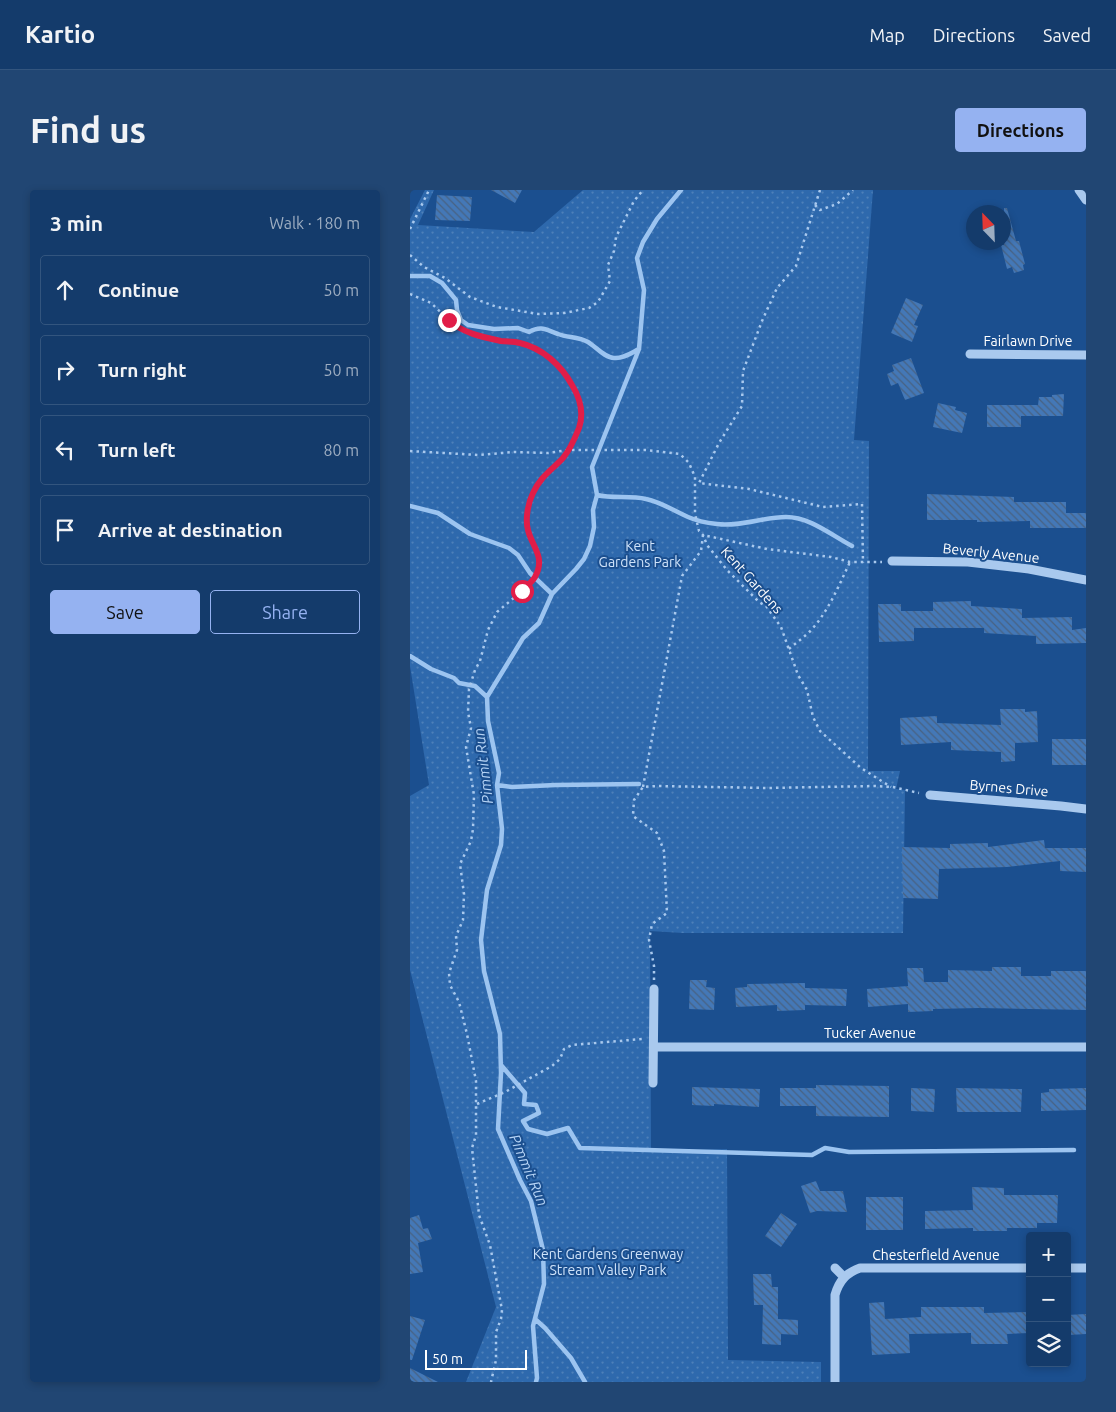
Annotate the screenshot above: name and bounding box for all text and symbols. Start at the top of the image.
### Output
text: Kartio [25,21,95,48]
text: Map [869,25,905,45]
text: Directions [933,25,1015,45]
text: Saved [1043,25,1091,45]
button: Directions [955,108,1086,152]
text: Find us [30,110,146,150]
north arrow [966,205,1011,250]
text: 3 min [50,211,103,235]
text: Walk · 180 m [269,214,360,232]
icon: ahead [51,276,79,304]
text: Continue [98,279,179,301]
text: 50 m [323,281,359,299]
route end [438,309,461,332]
street label: Fairlawn Drive [984,333,1072,349]
icon: right [51,356,79,384]
text: Turn right [98,359,186,381]
text: 50 m [323,361,359,379]
icon: left [51,436,79,464]
text: Turn left [98,439,176,461]
text: 80 m [323,441,359,459]
icon: arrive [51,516,79,544]
text: Arrive at destination [98,519,283,541]
park label: Kent Gardens Park [599,538,681,570]
street label: Beverly Avenue [942,540,1040,566]
street label: Kent Gardens [718,543,786,617]
route start [511,580,534,603]
button: Save [50,590,200,634]
button: Share [210,590,360,634]
water label: Pimmit Run [470,727,496,805]
street label: Byrnes Drive [969,777,1049,799]
street label: Tucker Avenue [824,1025,916,1041]
water label: Pimmit Run [506,1132,552,1208]
map controls [1026,1232,1071,1367]
button: + [1026,1232,1071,1277]
park label: Kent Gardens Greenway Stream Valley Park [533,1246,684,1278]
street label: Chesterfield Avenue [872,1247,1000,1263]
button: − [1026,1277,1071,1322]
button: layers [1026,1322,1071,1367]
scale bar [425,1347,528,1370]
text: 50 m [432,1351,463,1367]

